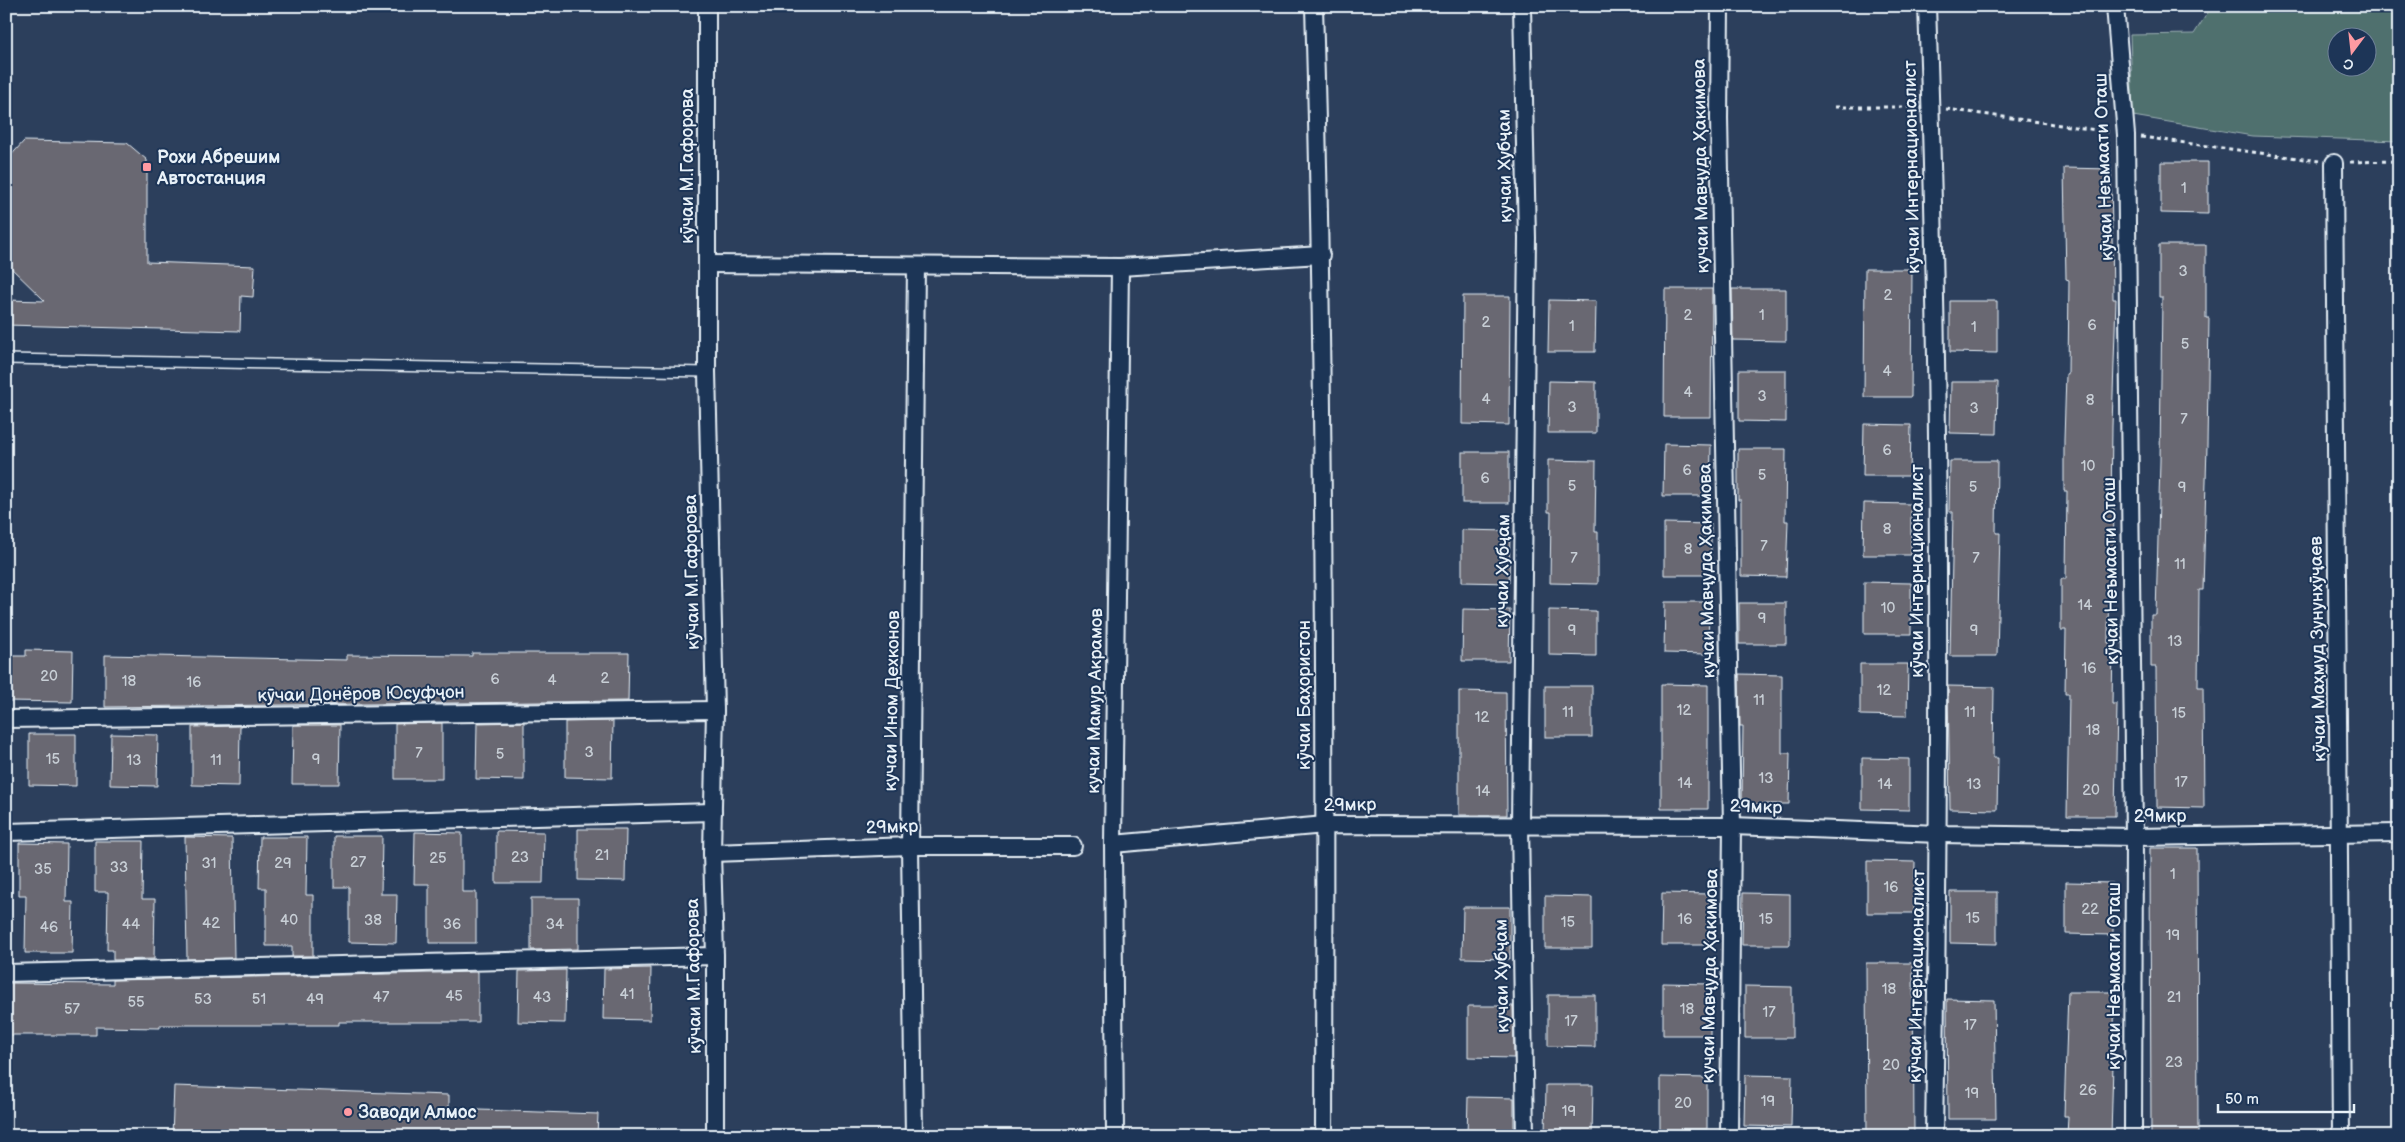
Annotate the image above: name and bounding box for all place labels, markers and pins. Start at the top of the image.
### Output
place label: Рохи Абрешим Автостанция [156,147,280,189]
marker: Рохи Абрешим Автостанция [141,161,153,173]
place label: Заводи Алмос [358,1102,477,1123]
marker: Заводи Алмос [342,1106,354,1118]

